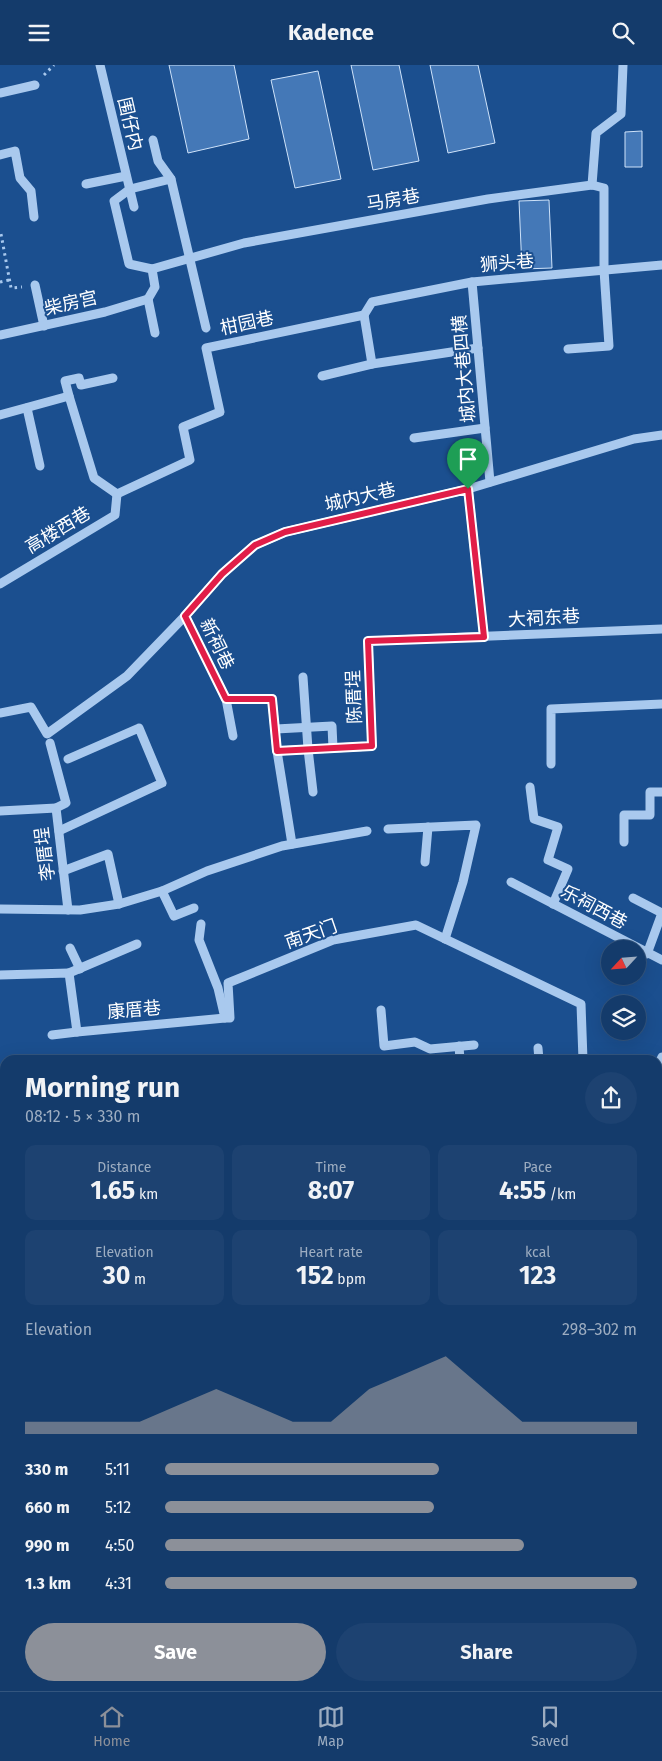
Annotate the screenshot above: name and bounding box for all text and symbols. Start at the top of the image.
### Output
icon: menu [25,19,53,47]
text: Kadence [288,19,374,46]
icon: search [609,19,637,47]
street label: 围仔内 [113,95,147,153]
street label: 马房巷 [365,184,421,216]
street label: 狮头巷 [479,250,535,276]
street label: 柴房宫 [42,286,100,320]
street label: 柑园巷 [218,307,276,339]
street label: 城内大巷四横 [448,314,480,424]
pin [447,438,489,489]
icon: arrive [454,445,482,473]
street label: 城内大巷 [322,478,398,516]
street label: 高楼西巷 [21,502,95,558]
street label: 大祠东巷 [507,605,581,631]
street label: 新祠巷 [195,615,239,673]
street label: 陈厝埕 [342,670,366,724]
street label: 李厝埕 [31,826,59,882]
street label: 乐祠西巷 [557,880,631,934]
street label: 南天门 [282,915,340,953]
north arrow [601,940,646,985]
map controls [601,940,646,1040]
button: layers [601,995,646,1040]
street label: 康厝巷 [106,997,162,1023]
text: Morning run [25,1071,180,1104]
button: share [585,1072,637,1124]
text: 08:12 · 5 × 330 m [25,1107,140,1126]
text: Distance [97,1159,151,1176]
text: Time [316,1159,346,1176]
text: Pace [523,1159,552,1176]
text: 1.65 [91,1176,135,1206]
text: 8:07 [308,1176,354,1206]
text: 4:55 [499,1176,546,1206]
text: km [135,1186,158,1203]
text: /km [546,1186,576,1203]
text: Elevation [95,1244,154,1261]
text: Heart rate [299,1244,363,1261]
text: kcal [525,1244,550,1261]
text: 30 [103,1261,130,1291]
text: 152 [296,1261,334,1291]
text: 123 [519,1261,556,1291]
text: m [130,1271,146,1288]
text: bpm [334,1271,366,1288]
text: Elevation [25,1320,92,1339]
text: 298–302 m [562,1320,637,1339]
text: 330 m [25,1460,68,1479]
text: 5:11 [105,1460,130,1479]
text: 660 m [25,1498,70,1517]
text: 5:12 [105,1498,131,1517]
text: 990 m [25,1536,70,1555]
text: 4:50 [105,1536,134,1555]
text: 1.3 km [25,1574,71,1593]
text: 4:31 [105,1574,132,1593]
button: Save [25,1623,326,1681]
button: Share [336,1623,637,1681]
tab: Home [93,1703,130,1750]
tab: Map [317,1703,345,1750]
tab: Saved [531,1703,569,1750]

